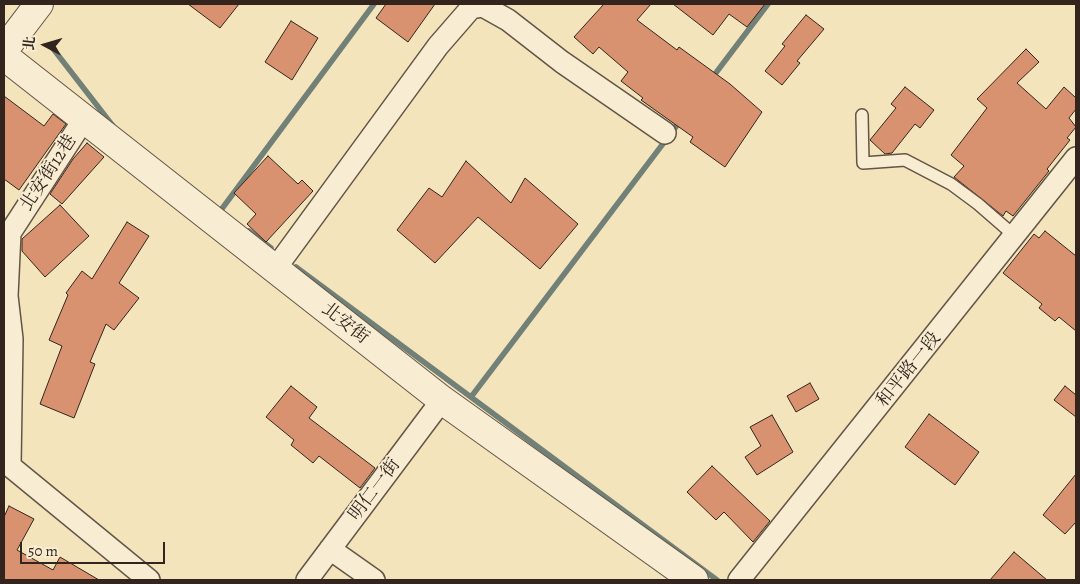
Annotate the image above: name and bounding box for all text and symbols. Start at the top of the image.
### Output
north arrow [20,20,70,70]
text: 北 [19,35,40,51]
street label: 北安街12巷 [16,131,82,215]
street label: 北安街 [317,299,373,349]
street label: 和平路一段 [872,328,946,412]
street label: 明仁一街 [345,455,405,525]
scale bar [22,532,168,564]
text: 50 m [28,541,58,561]

